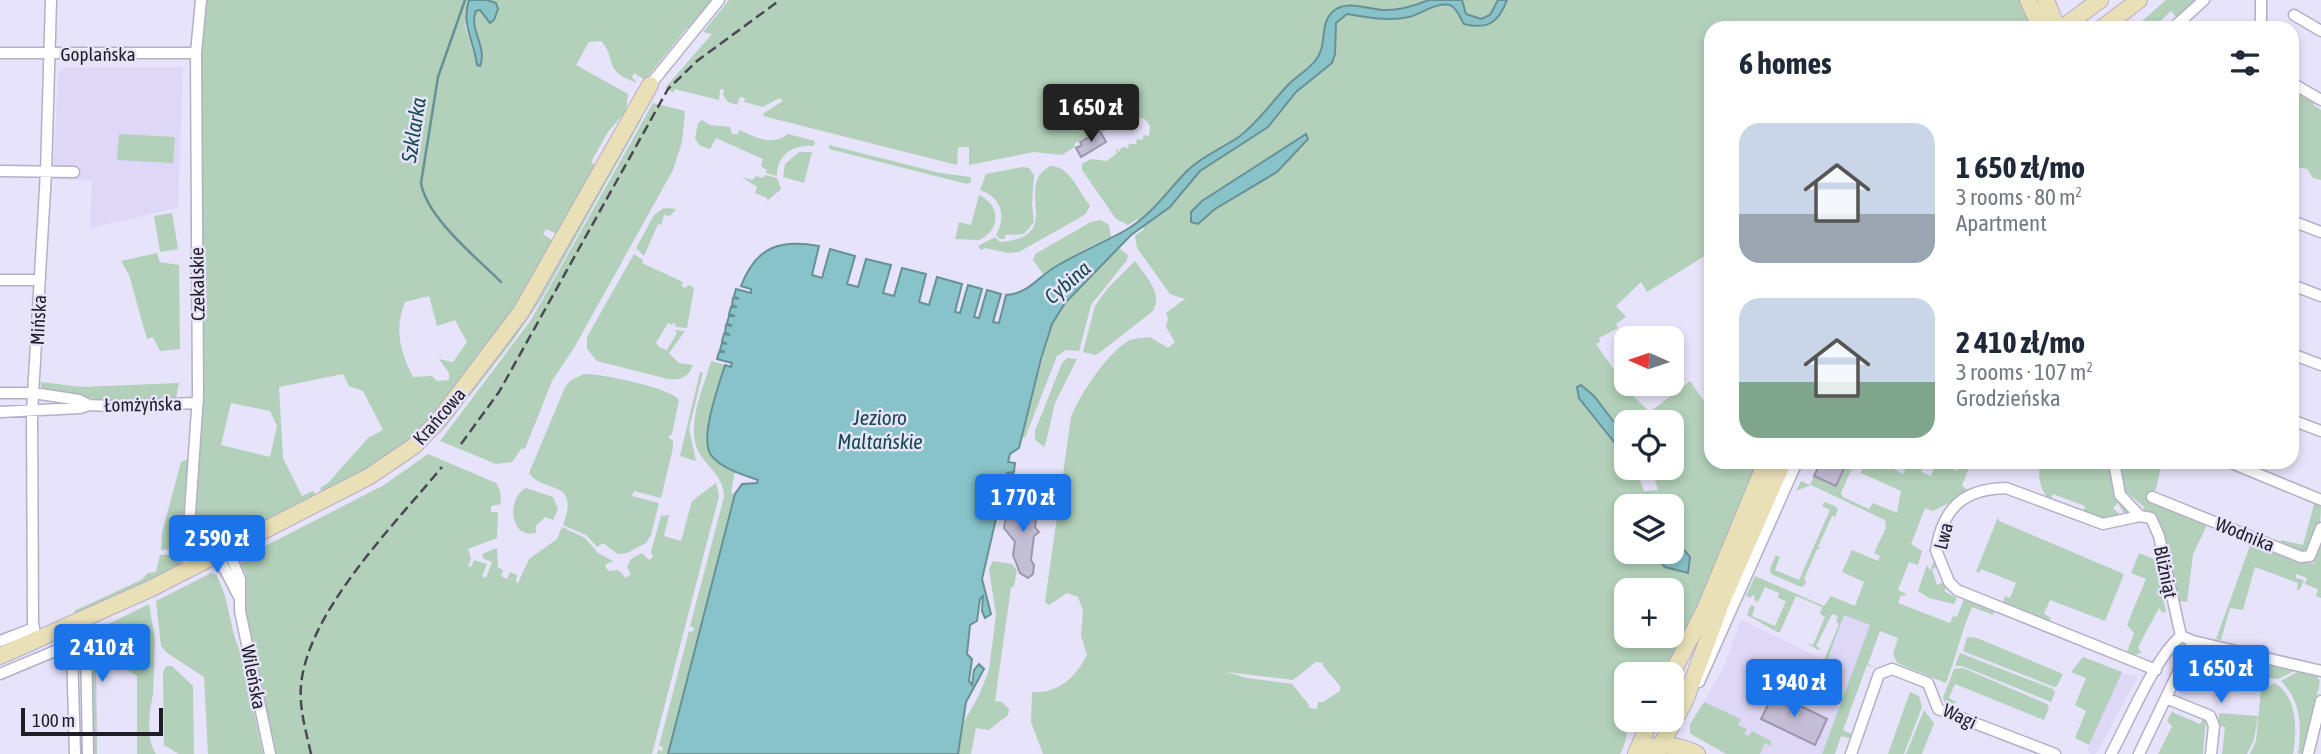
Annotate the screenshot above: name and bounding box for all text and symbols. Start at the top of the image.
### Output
street label: Goplańska [61,43,136,65]
icon: filters [2226,44,2264,82]
text: 6 homes [1739,46,1832,80]
pin: 1 650 zł [1019,85,1163,144]
text: 1 650 zł [1059,94,1123,120]
water label: Szklarka [396,96,430,165]
text: 1 650 zł/mo [1956,150,2085,184]
icon: home [1795,151,1879,235]
text: 3 rooms · 80 m² [1956,184,2082,210]
text: Apartment [1956,210,2047,236]
street label: Czekalskie [185,247,209,321]
water label: Cybina [1039,255,1095,308]
street label: Mińska [26,294,50,346]
text: 2 410 zł/mo [1956,325,2085,359]
north arrow [1614,326,1684,396]
map controls [1614,326,1684,732]
icon: home [1795,326,1879,410]
text: 3 rooms · 107 m² [1956,359,2093,385]
street label: Krańcowa [408,383,470,449]
text: Grodzieńska [1956,385,2061,411]
street label: Łomżyńska [104,392,182,416]
water label: Jezioro Maltańskie [837,405,923,453]
button: locate [1614,410,1684,480]
pin: 1 770 zł [951,475,1095,534]
text: 1 770 zł [991,484,1055,510]
button: layers [1614,494,1684,564]
street label: Wodnika [2212,512,2278,556]
pin: 2 590 zł [145,516,289,575]
street label: Lwa [1929,520,1957,552]
text: 2 590 zł [185,525,249,551]
street label: Bliźniąt [2150,544,2182,600]
button: + [1614,578,1684,648]
pin: 2 410 zł [30,624,174,684]
text: 2 410 zł [70,634,134,660]
street label: Wileńska [237,643,271,711]
pin: 1 650 zł [2149,646,2293,705]
text: 1 650 zł [2189,655,2253,681]
pin: 1 940 zł [1722,660,1866,719]
button: − [1614,662,1684,732]
text: 1 940 zł [1762,669,1826,695]
street label: Wagi [1940,699,1980,733]
scale bar [21,705,163,737]
text: 100 m [32,709,75,731]

